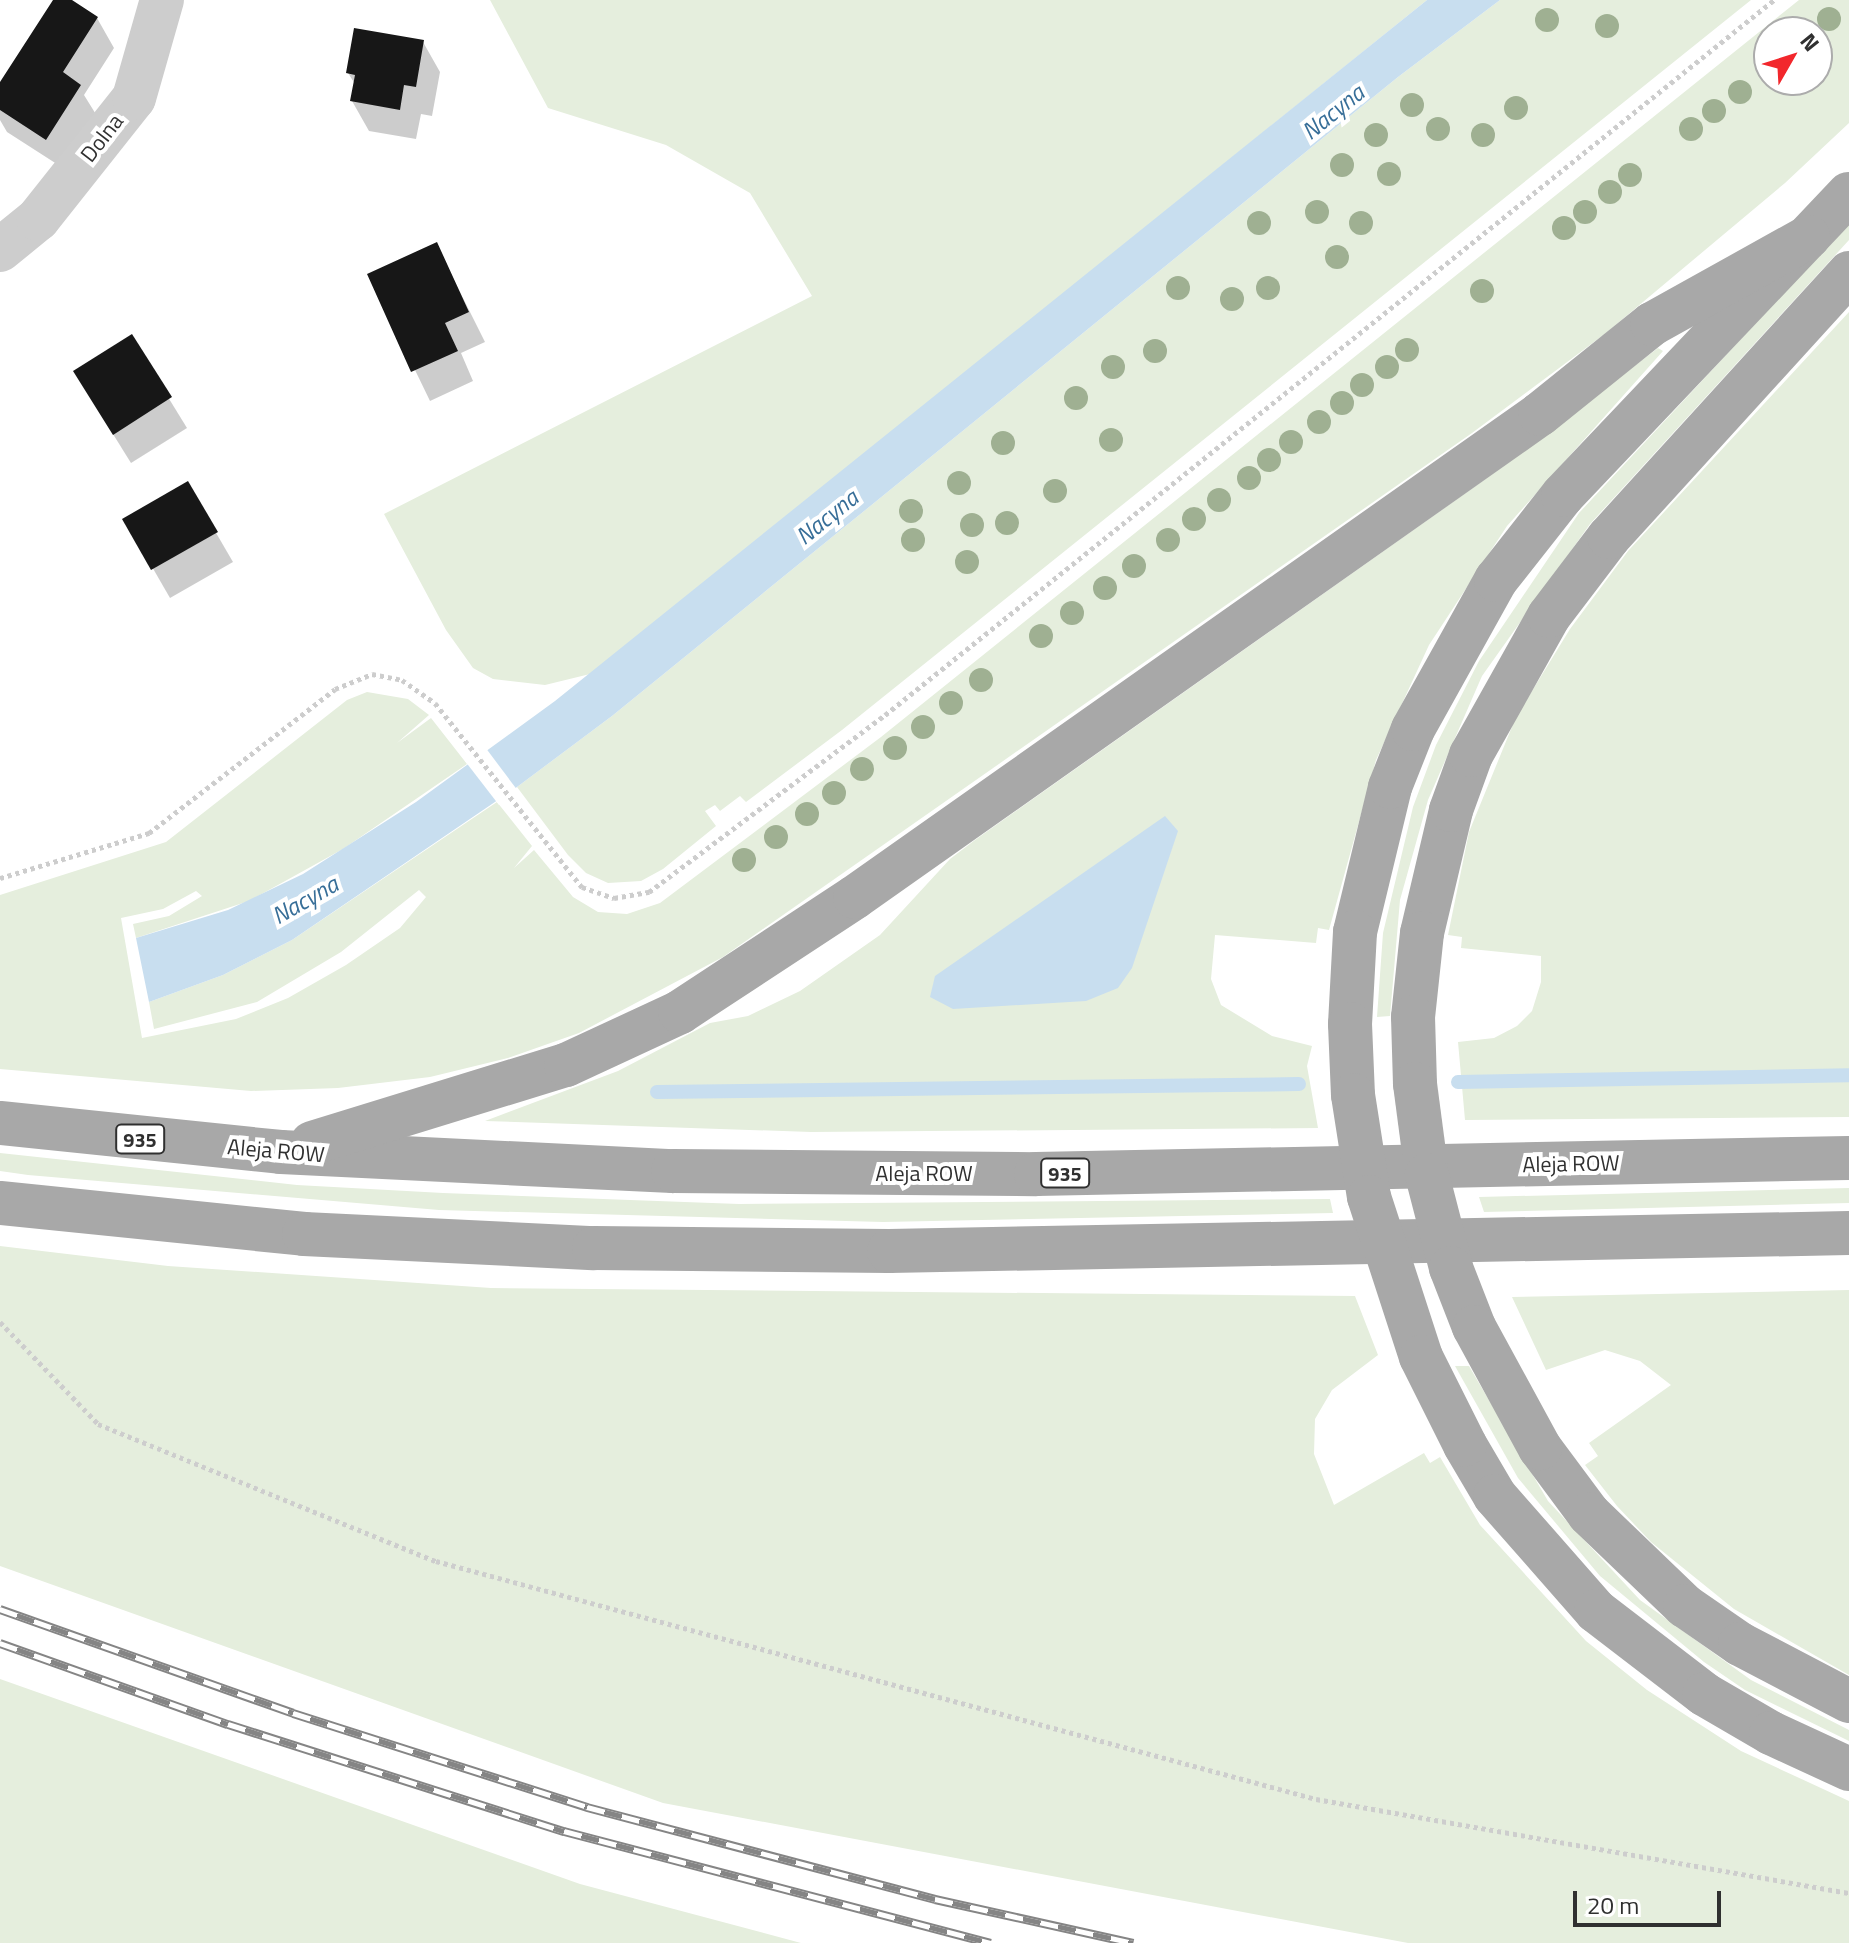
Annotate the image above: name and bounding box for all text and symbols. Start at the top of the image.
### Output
north arrow [1753,16,1833,96]
text: N [1792,26,1828,59]
water label: Nacyna [1296,78,1370,146]
street label: Dolna [75,109,129,167]
water label: Nacyna [790,483,864,551]
water label: Nacyna [267,870,343,930]
road number: 935 [114,1123,166,1155]
street label: Aleja ROW [226,1134,326,1168]
street label: Aleja ROW [1522,1150,1620,1178]
road number: 935 [1039,1157,1091,1189]
street label: Aleja ROW [875,1161,973,1187]
scale bar [1577,1875,1725,1925]
text: 20 m [1587,1887,1639,1923]

